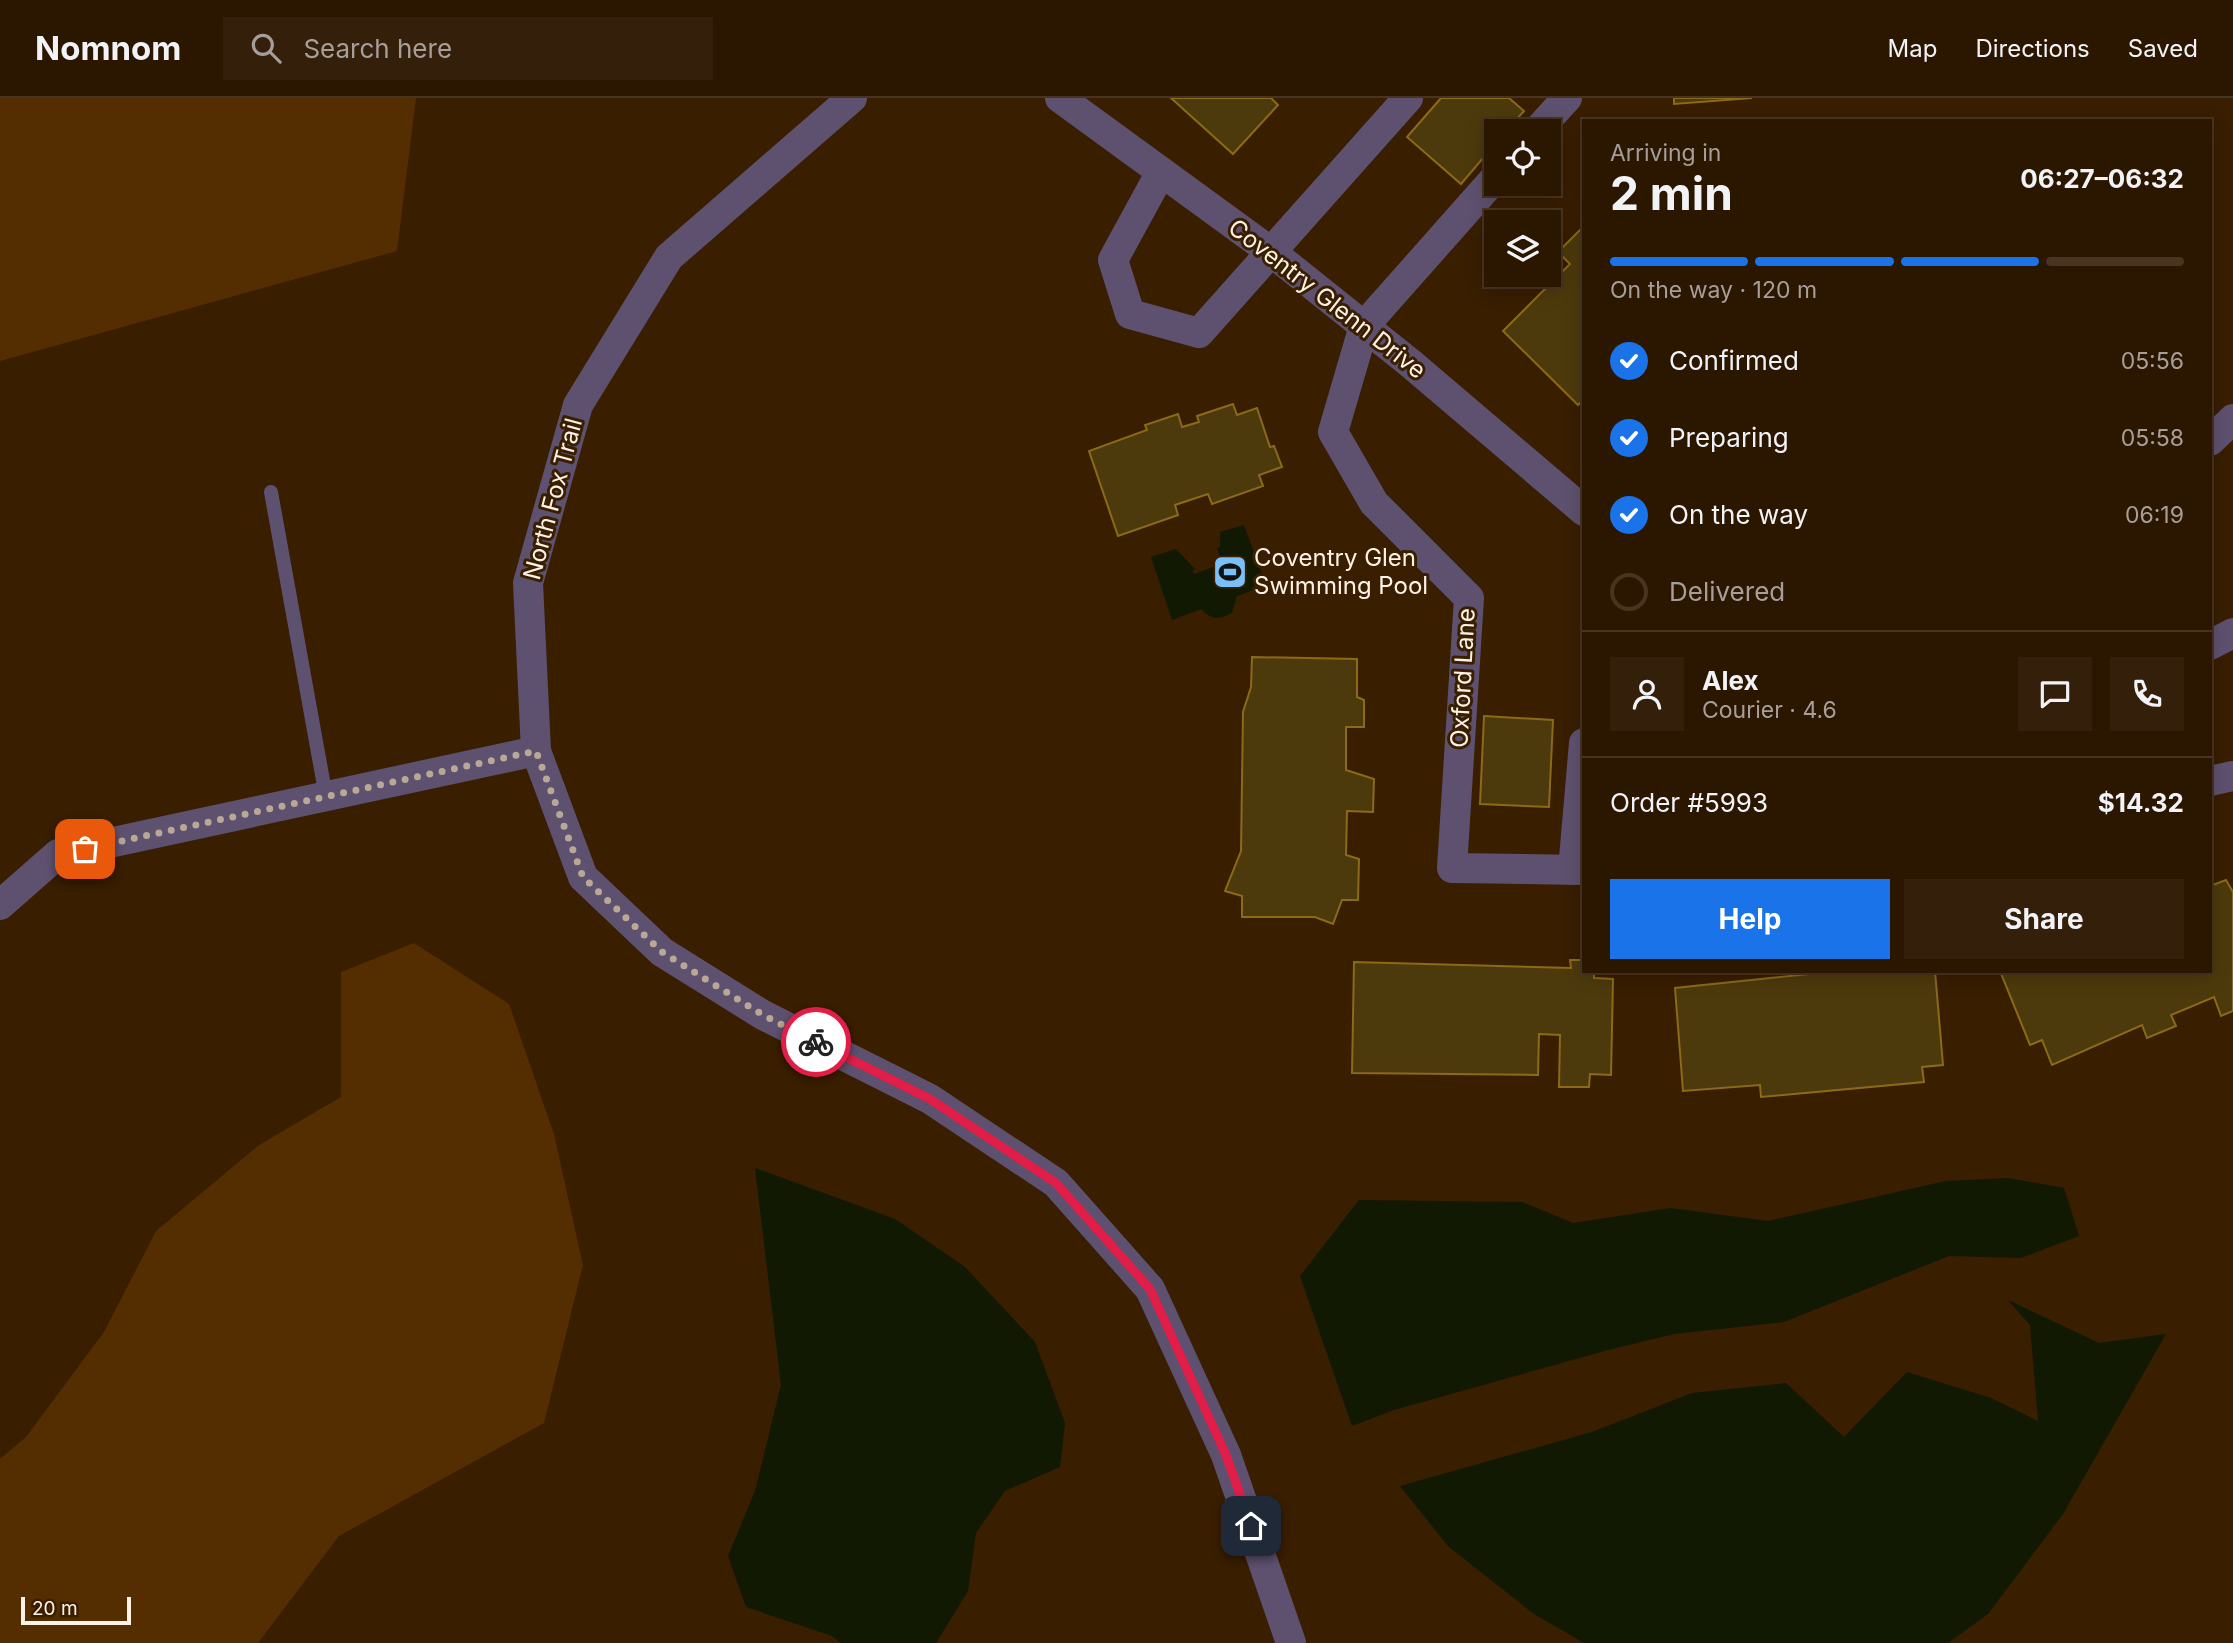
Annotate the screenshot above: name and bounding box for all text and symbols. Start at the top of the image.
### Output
search box [223,17,713,80]
text: Nomnom [35,28,181,68]
icon: search [247,29,285,67]
text: Search here [303,33,452,64]
text: Map [1888,34,1937,63]
text: Directions [1975,34,2090,63]
text: Saved [2128,34,2198,63]
map controls [1484,119,1561,287]
button: locate [1484,119,1561,196]
text: Arriving in [1610,139,1721,167]
text: 06:27–06:32 [2020,163,2184,194]
text: 2 min [1610,165,1733,221]
button: layers [1484,210,1561,287]
street label: Coventry Glenn Drive [1223,213,1432,385]
text: On the way · 120 m [1610,276,1817,304]
icon: check [1610,342,1648,380]
text: Confirmed [1669,345,1799,376]
text: 05:56 [2121,347,2184,375]
street label: North Fox Trail [517,415,588,583]
icon: check [1610,419,1648,457]
text: Preparing [1669,422,1789,453]
text: 05:58 [2121,424,2184,452]
icon: check [1610,496,1648,534]
text: On the way [1669,499,1808,530]
text: 06:19 [2125,501,2184,529]
place label: Coventry Glen Swimming Pool [1254,543,1428,600]
sports icon: Coventry Glen Swimming Pool [1211,553,1249,591]
text: Delivered [1669,576,1785,607]
street label: Oxford Lane [1444,607,1481,749]
button: person [1610,657,1684,731]
button: chat [2018,657,2092,731]
button: phone [2110,657,2184,731]
text: Alex [1702,665,1759,696]
text: Courier · 4.6 [1702,696,1837,724]
text: Order #5993 [1610,787,1768,818]
text: $14.32 [2098,787,2184,818]
pin [55,819,115,879]
icon: bag [66,830,104,868]
button: Help [1610,879,1890,959]
button: Share [1904,879,2184,959]
courier [781,1007,851,1077]
icon: bike [797,1023,835,1061]
pin [1221,1496,1281,1556]
icon: home [1232,1507,1270,1545]
scale bar [21,1594,131,1626]
text: 20 m [32,1597,78,1620]

